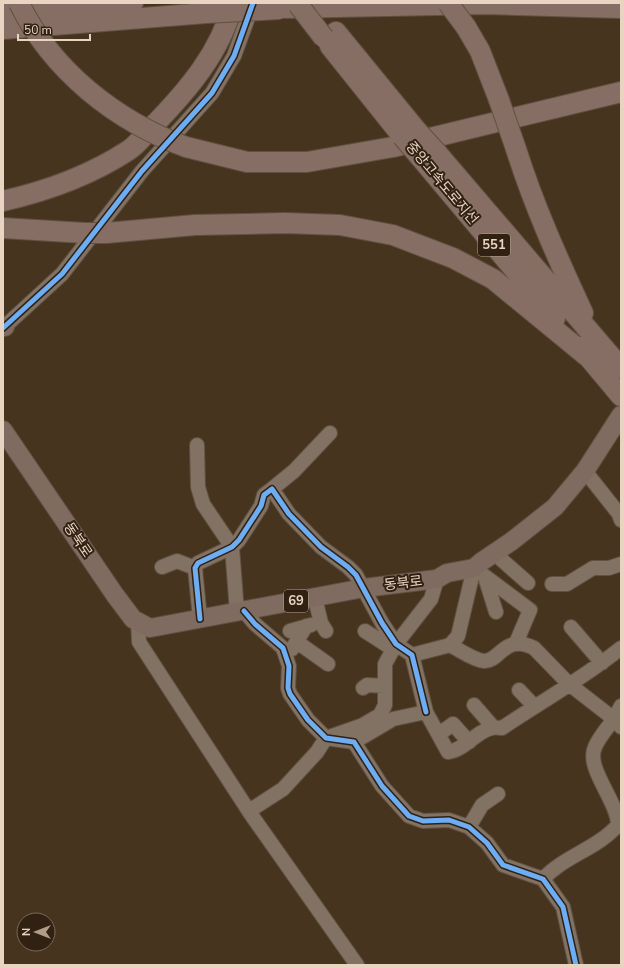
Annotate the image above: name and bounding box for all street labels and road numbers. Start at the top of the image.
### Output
street label: 중앙고속도로지선 [402,137,482,229]
road number: 551 [478,234,510,256]
street label: 동북로 [59,519,97,561]
street label: 동북로 [383,571,423,595]
road number: 69 [284,590,308,612]

